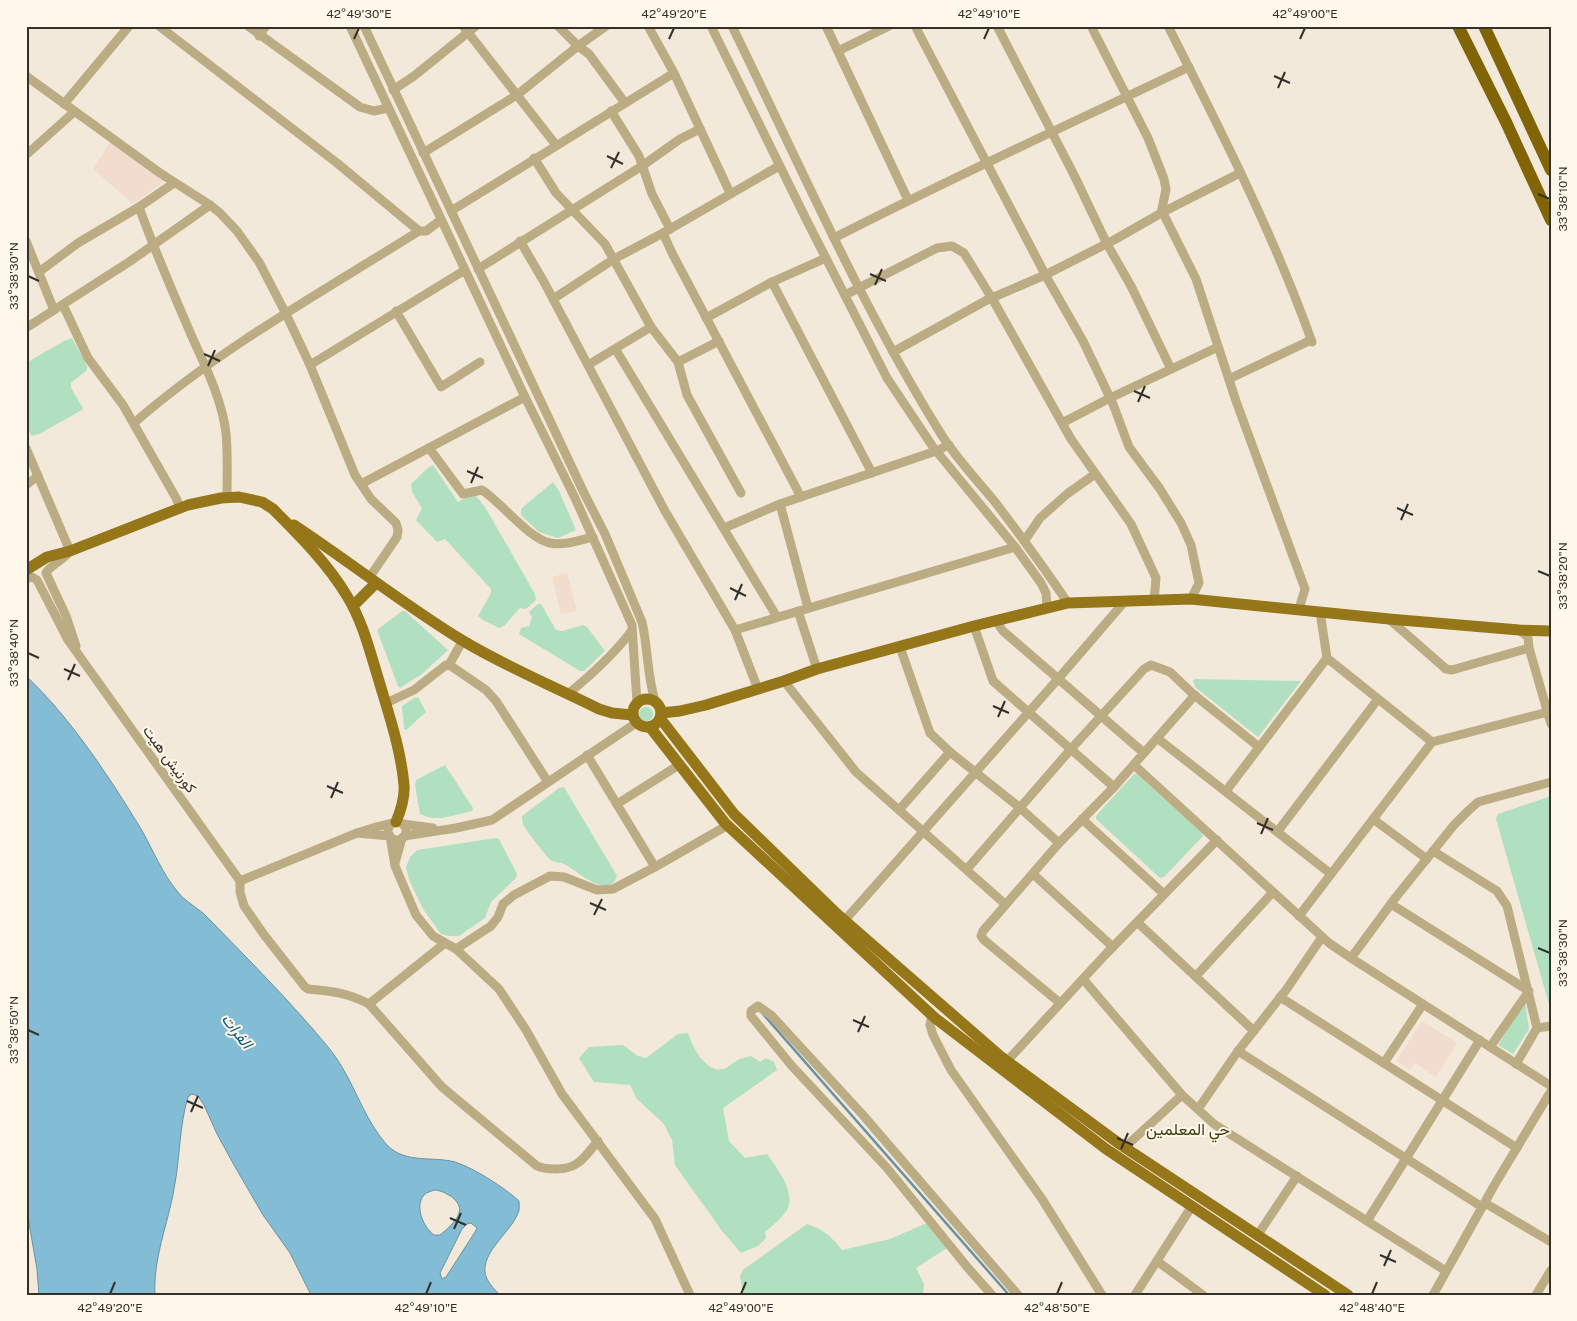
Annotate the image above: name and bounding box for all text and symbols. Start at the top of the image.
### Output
text: 42°49'30"E [326,7,392,21]
text: 42°49'20"E [641,7,707,21]
text: 42°49'10"E [957,7,1021,21]
text: 42°49'00"E [1272,7,1338,21]
text: 33°38'10"N [1556,166,1570,232]
text: 33°38'30"N [7,242,21,310]
text: 33°38'20"N [1556,542,1570,610]
text: 33°38'40"N [7,619,21,687]
street label: كورنيش هيت [138,722,200,797]
text: 33°38'30"N [1556,919,1570,987]
text: 33°38'50"N [7,996,21,1064]
water label: الفرات [217,1010,258,1055]
district label: حي المعلمين [1146,1120,1230,1143]
text: 42°49'20"E [77,1301,143,1315]
text: 42°49'10"E [394,1301,458,1315]
text: 42°49'00"E [708,1301,774,1315]
text: 42°48'50"E [1024,1301,1090,1315]
text: 42°48'40"E [1339,1301,1405,1315]

